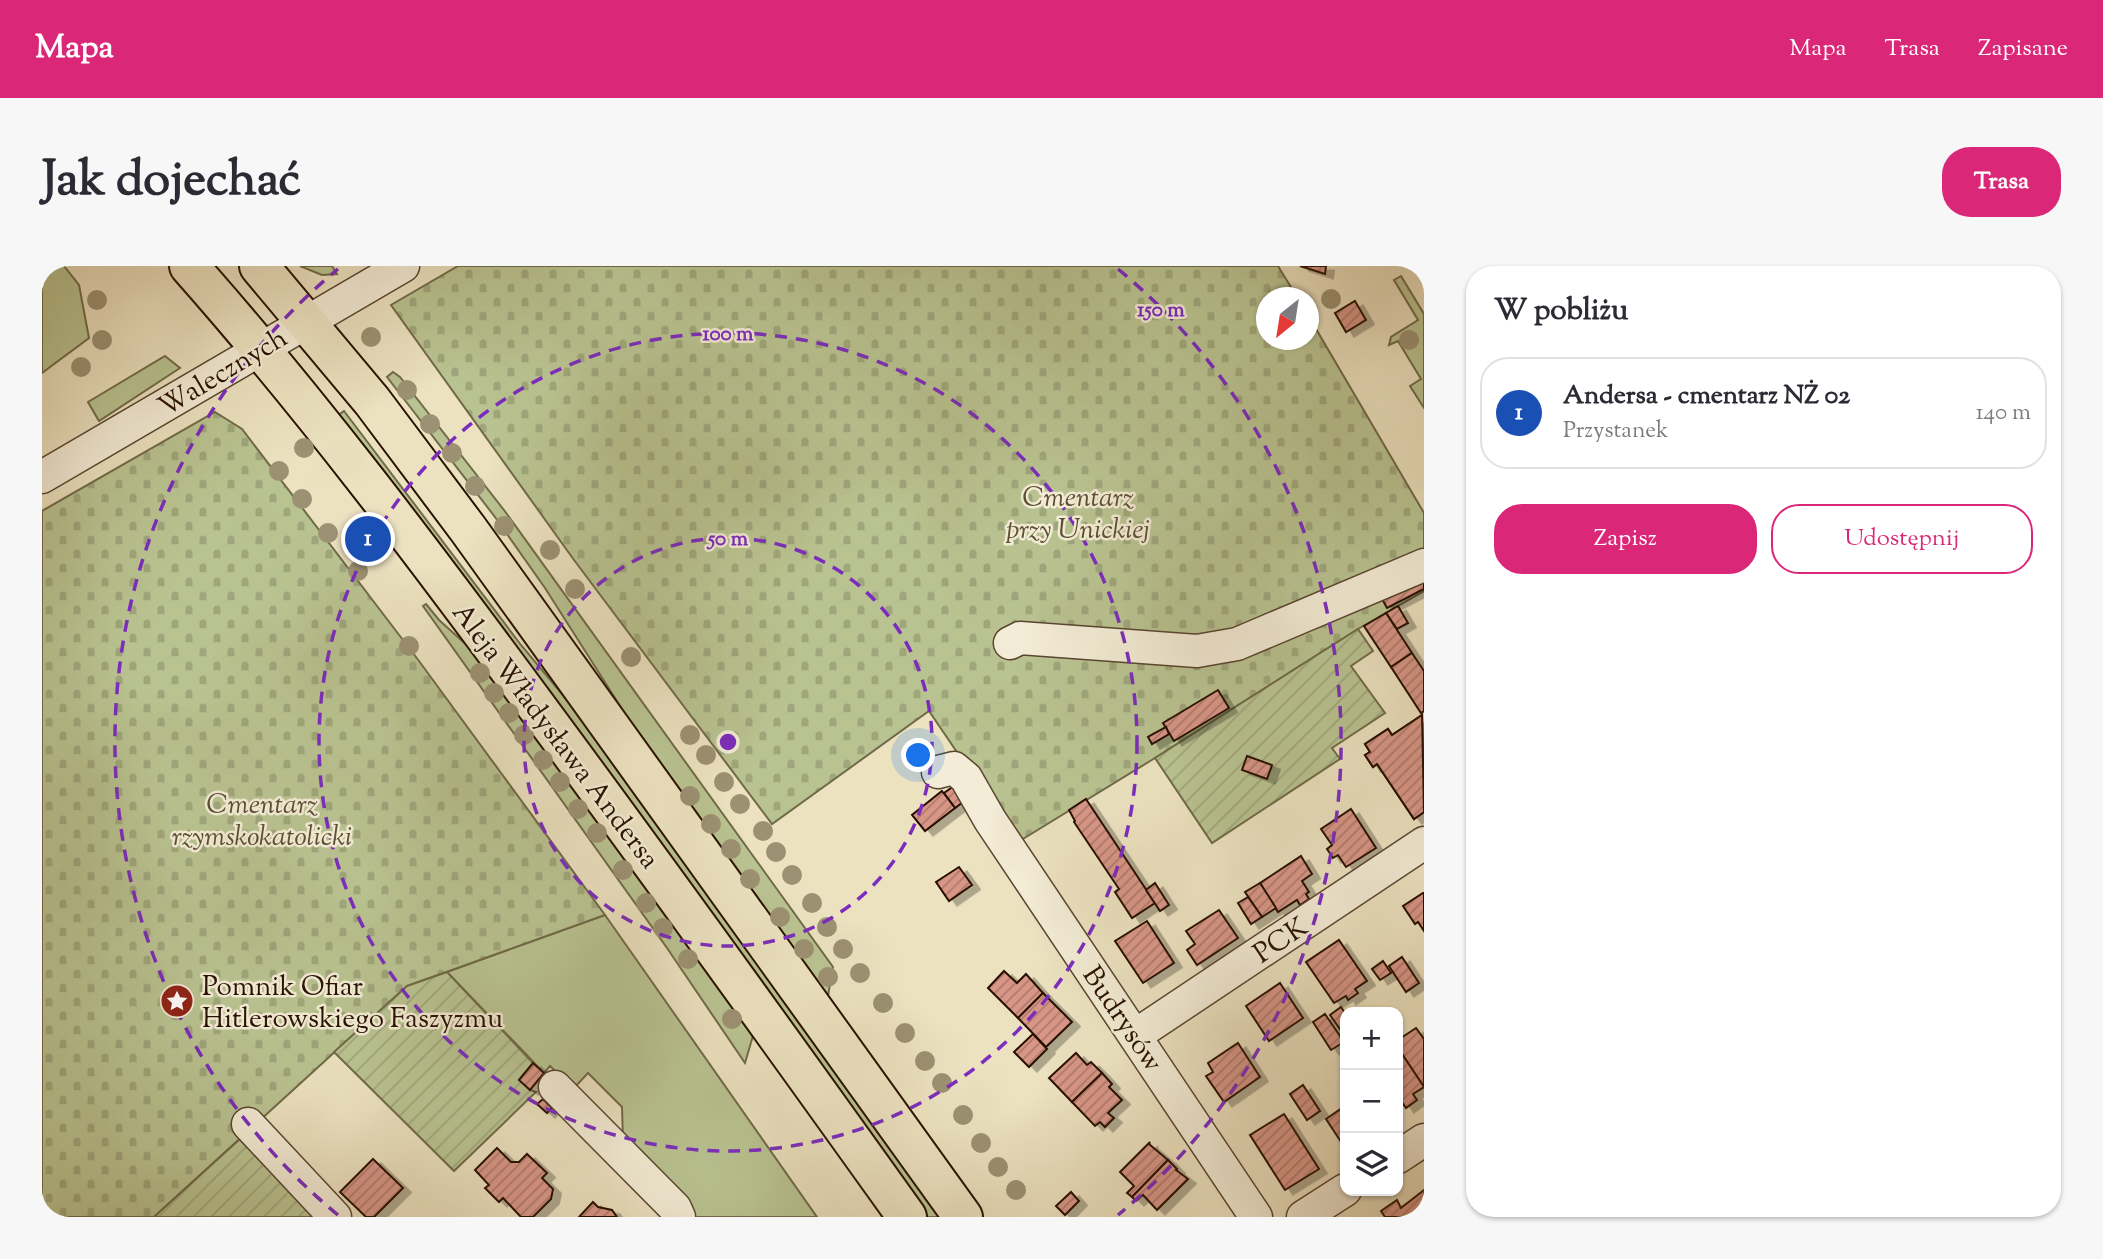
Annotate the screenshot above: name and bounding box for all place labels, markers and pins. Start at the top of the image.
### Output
pin: 1 [345,513,391,565]
centre of rings [716,730,740,754]
place label: Pomnik Ofiar Hitlerowskiego Faszyzmu [202,968,503,1040]
place icon: Pomnik Ofiar Hitlerowskiego Faszyzmu [158,982,196,1020]

